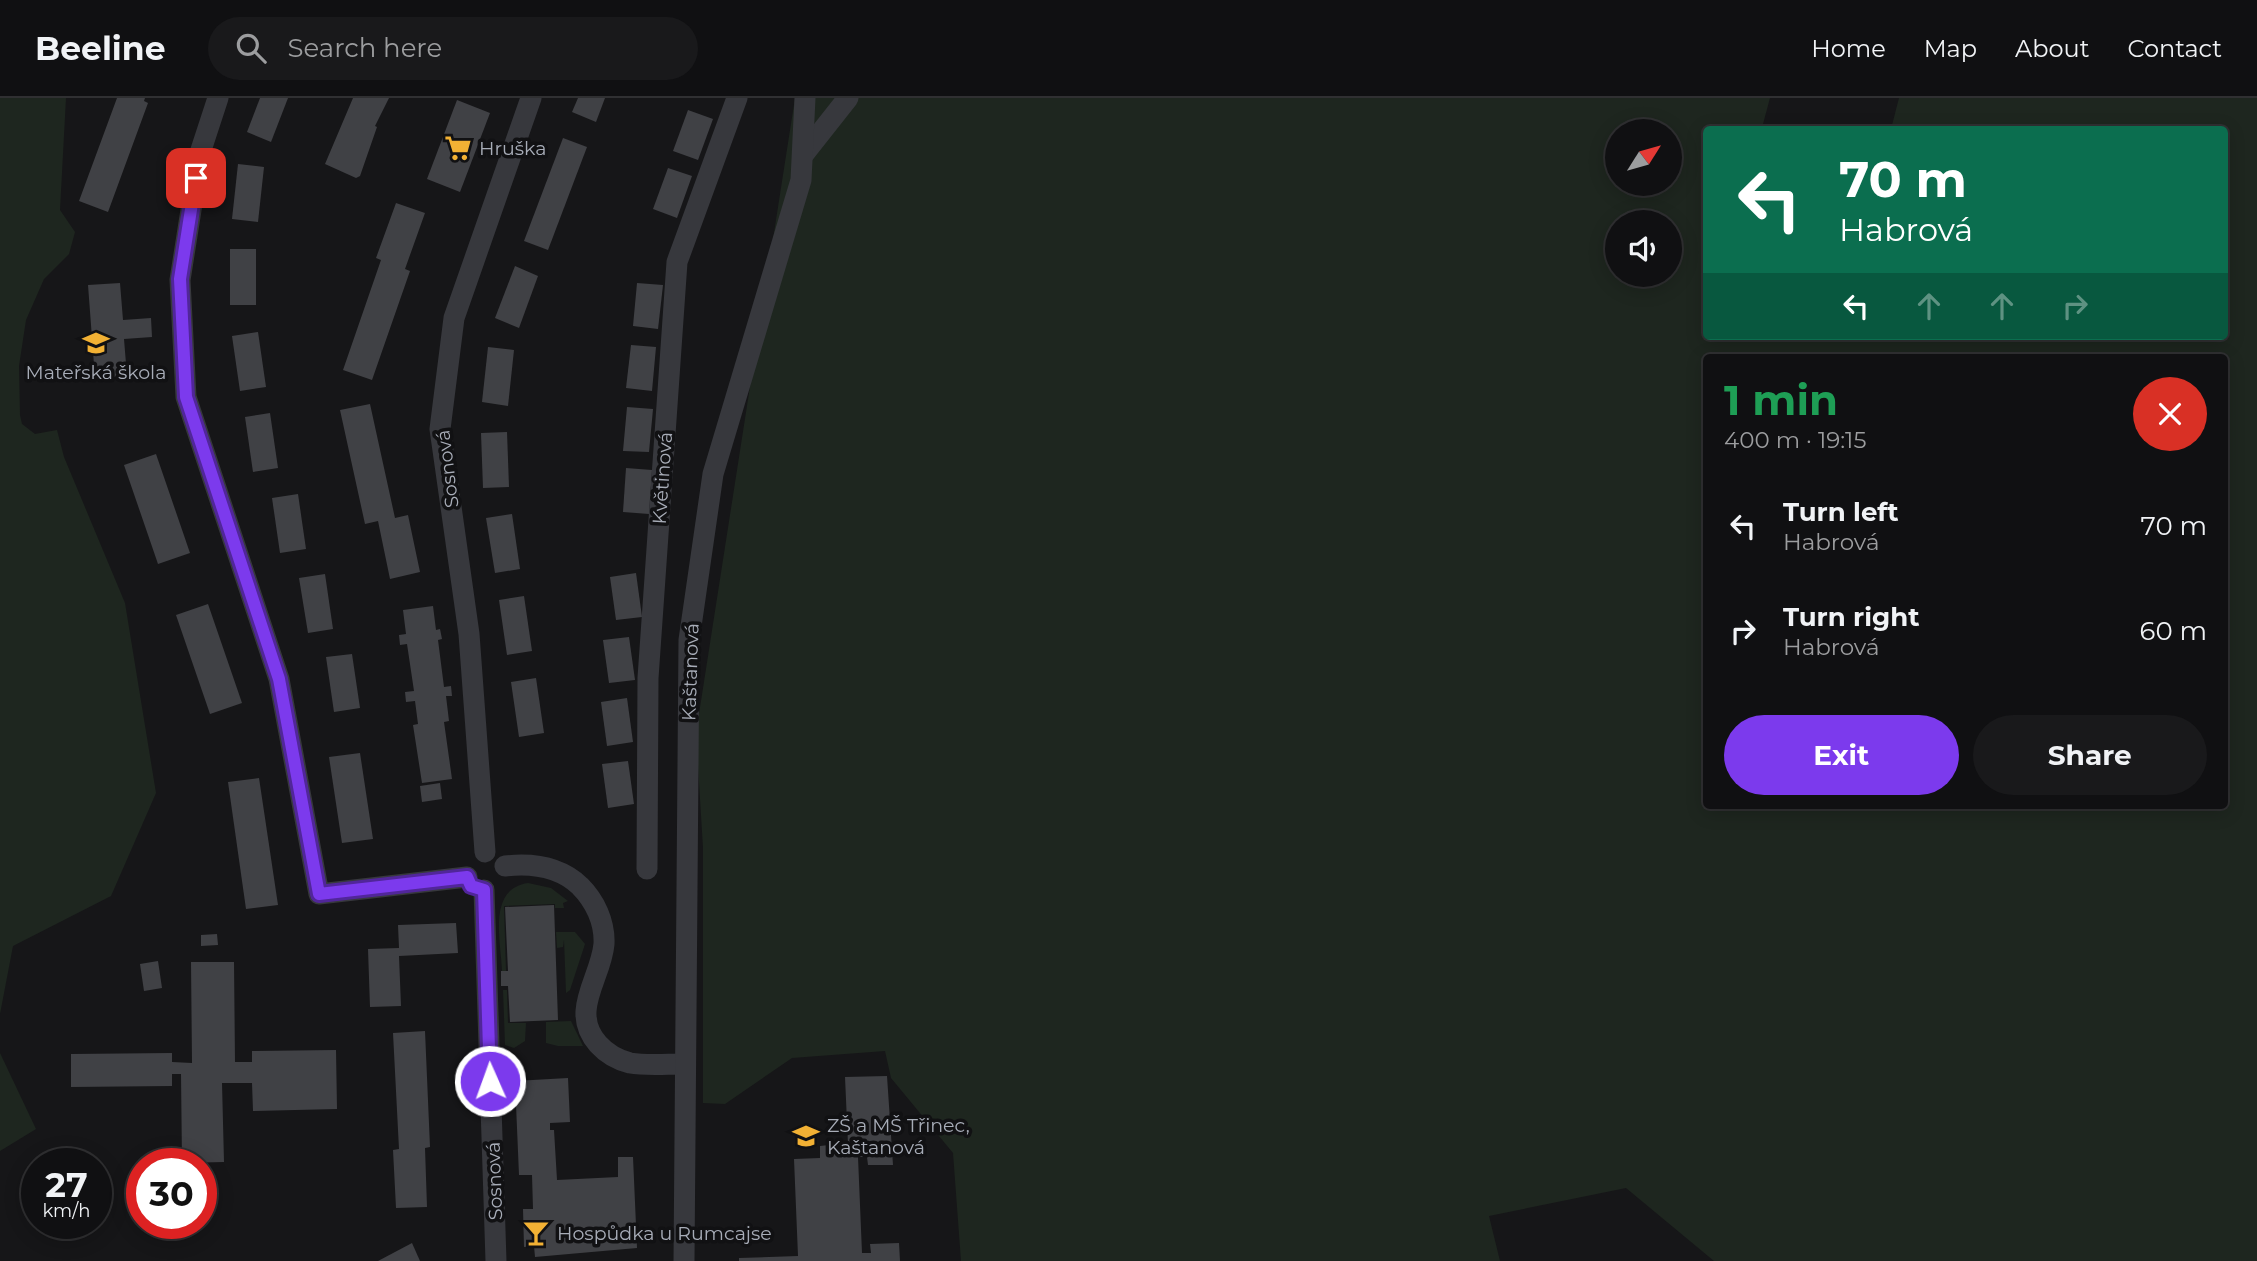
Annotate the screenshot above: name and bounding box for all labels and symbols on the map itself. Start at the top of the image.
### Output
north arrow [1605,119,1682,196]
supermarket icon: Hruška [443,133,473,163]
place label: Hruška [479,137,547,160]
pin [166,148,226,208]
school or university icon: Mateřská škola [81,328,111,358]
place label: Mateřská škola [26,361,166,384]
street label: Sosnová [431,429,464,509]
street label: Květinová [648,431,677,525]
street label: Kaštanová [677,623,704,721]
position arrow [453,1044,527,1118]
place label: ZŠ a MŠ Třinec, Kaštanová [827,1114,970,1159]
school or university icon: ZŠ a MŠ Třinec, Kaštanová [791,1121,821,1151]
street label: Sosnová [482,1141,507,1221]
speed limit sign: 30 [126,1148,217,1239]
bar icon: Hospůdka u Rumcajse [521,1218,551,1248]
place label: Hospůdka u Rumcajse [557,1222,772,1245]

